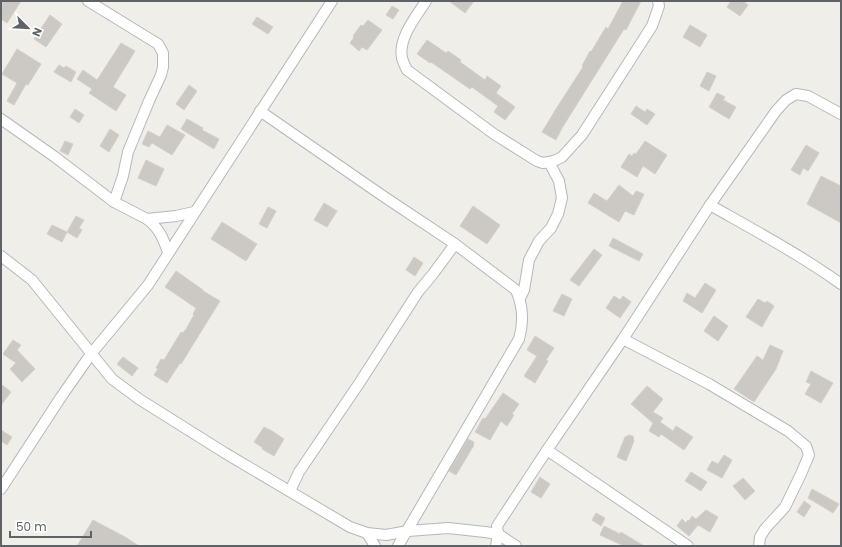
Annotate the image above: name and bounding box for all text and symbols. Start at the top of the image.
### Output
north arrow [8,8,48,48]
text: N [28,25,46,39]
scale bar [10,513,91,539]
text: 50 m [16,518,47,535]

